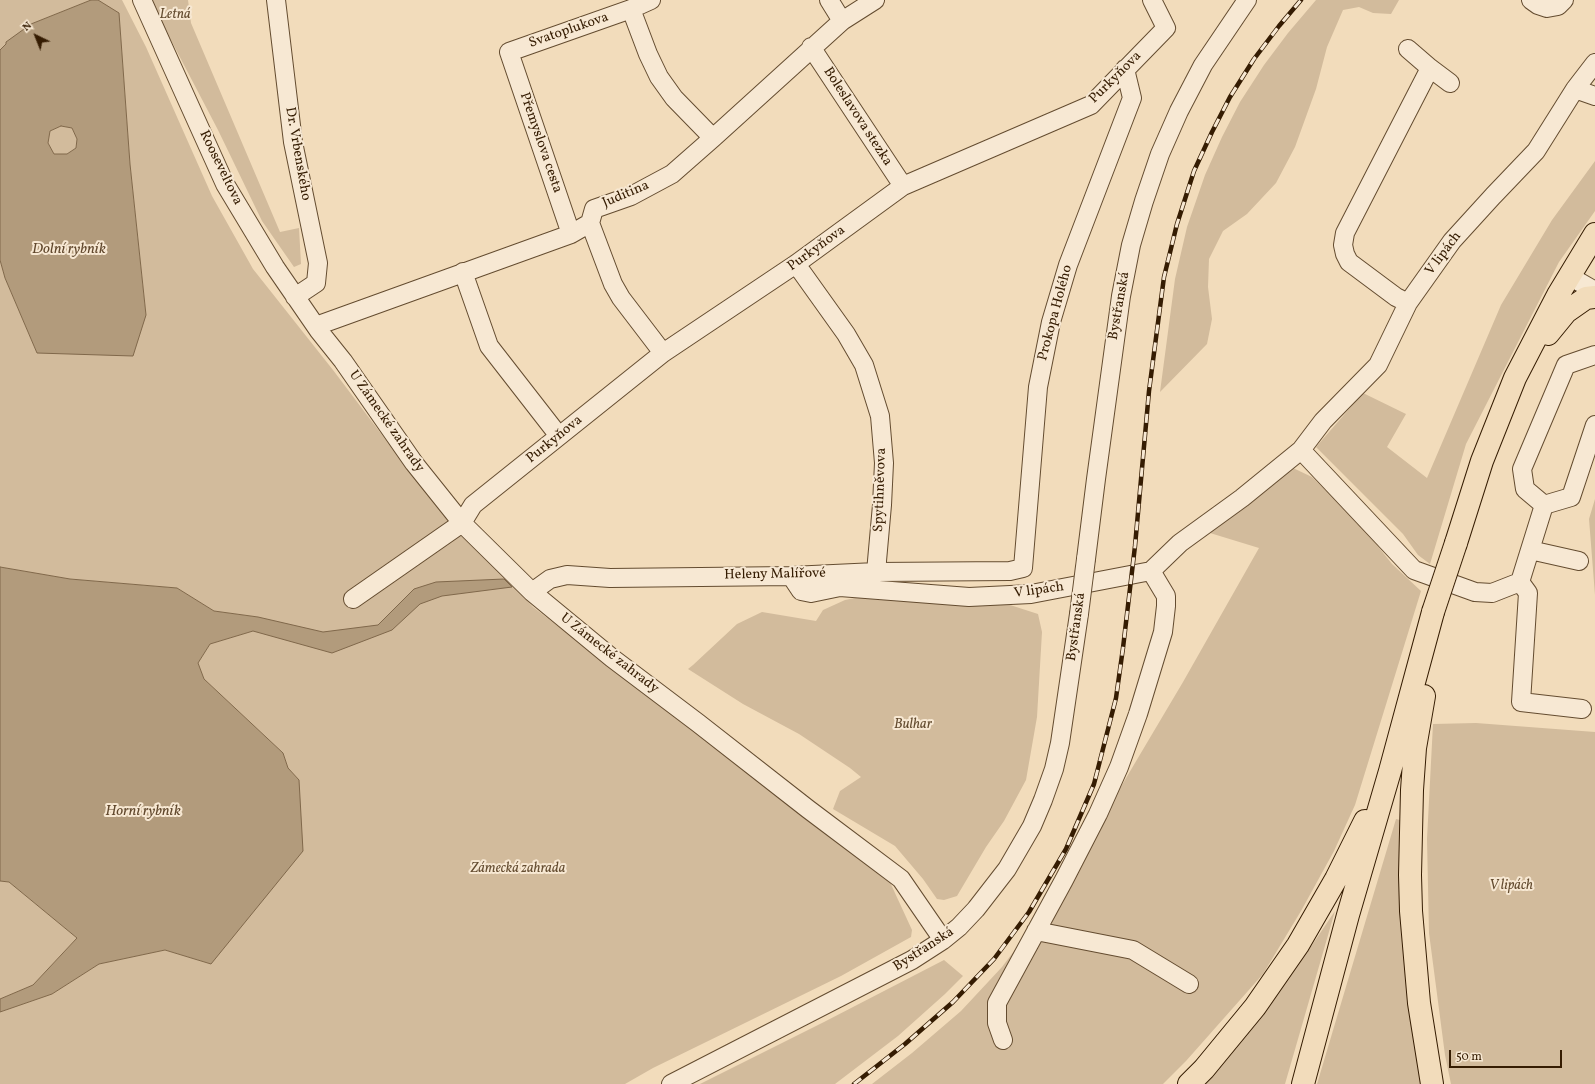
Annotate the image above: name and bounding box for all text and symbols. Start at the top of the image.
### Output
park label: Letná [159,7,191,23]
street label: Svatoplukova [527,10,611,52]
north arrow [16,16,56,56]
text: N [19,19,36,35]
street label: Purkyňova [1086,48,1146,108]
street label: Boleslavova stezka [819,64,895,170]
street label: Přemyslova cesta [515,90,565,196]
street label: Dr. Vrbenského [281,106,313,202]
street label: Rooseveltova [195,128,245,208]
street label: Juditina [600,178,652,212]
street label: Purkyňova [785,222,849,276]
street label: V lipách [1422,229,1466,279]
water label: Dolní rybník [32,241,106,259]
street label: Prokopa Holého [1035,263,1077,363]
street label: Bystřanská [1106,271,1134,341]
street label: U Zámecké zahrady [345,368,427,476]
street label: Purkyňova [524,412,586,468]
street label: Spytihněvova [871,448,891,532]
street label: Heleny Malířové [724,566,826,584]
street label: V lipách [1013,579,1065,603]
street label: Bystřanská [1064,592,1090,662]
street label: U Zámecké zahrady [556,610,662,698]
park label: Bulhar [894,717,932,733]
water label: Horní rybník [105,803,181,821]
park label: Zámecká zahrada [471,861,565,877]
park label: V lipách [1489,878,1533,894]
street label: Bystřanská [890,924,958,976]
scale bar [1451,1042,1564,1068]
text: 50 m [1456,1049,1482,1065]

